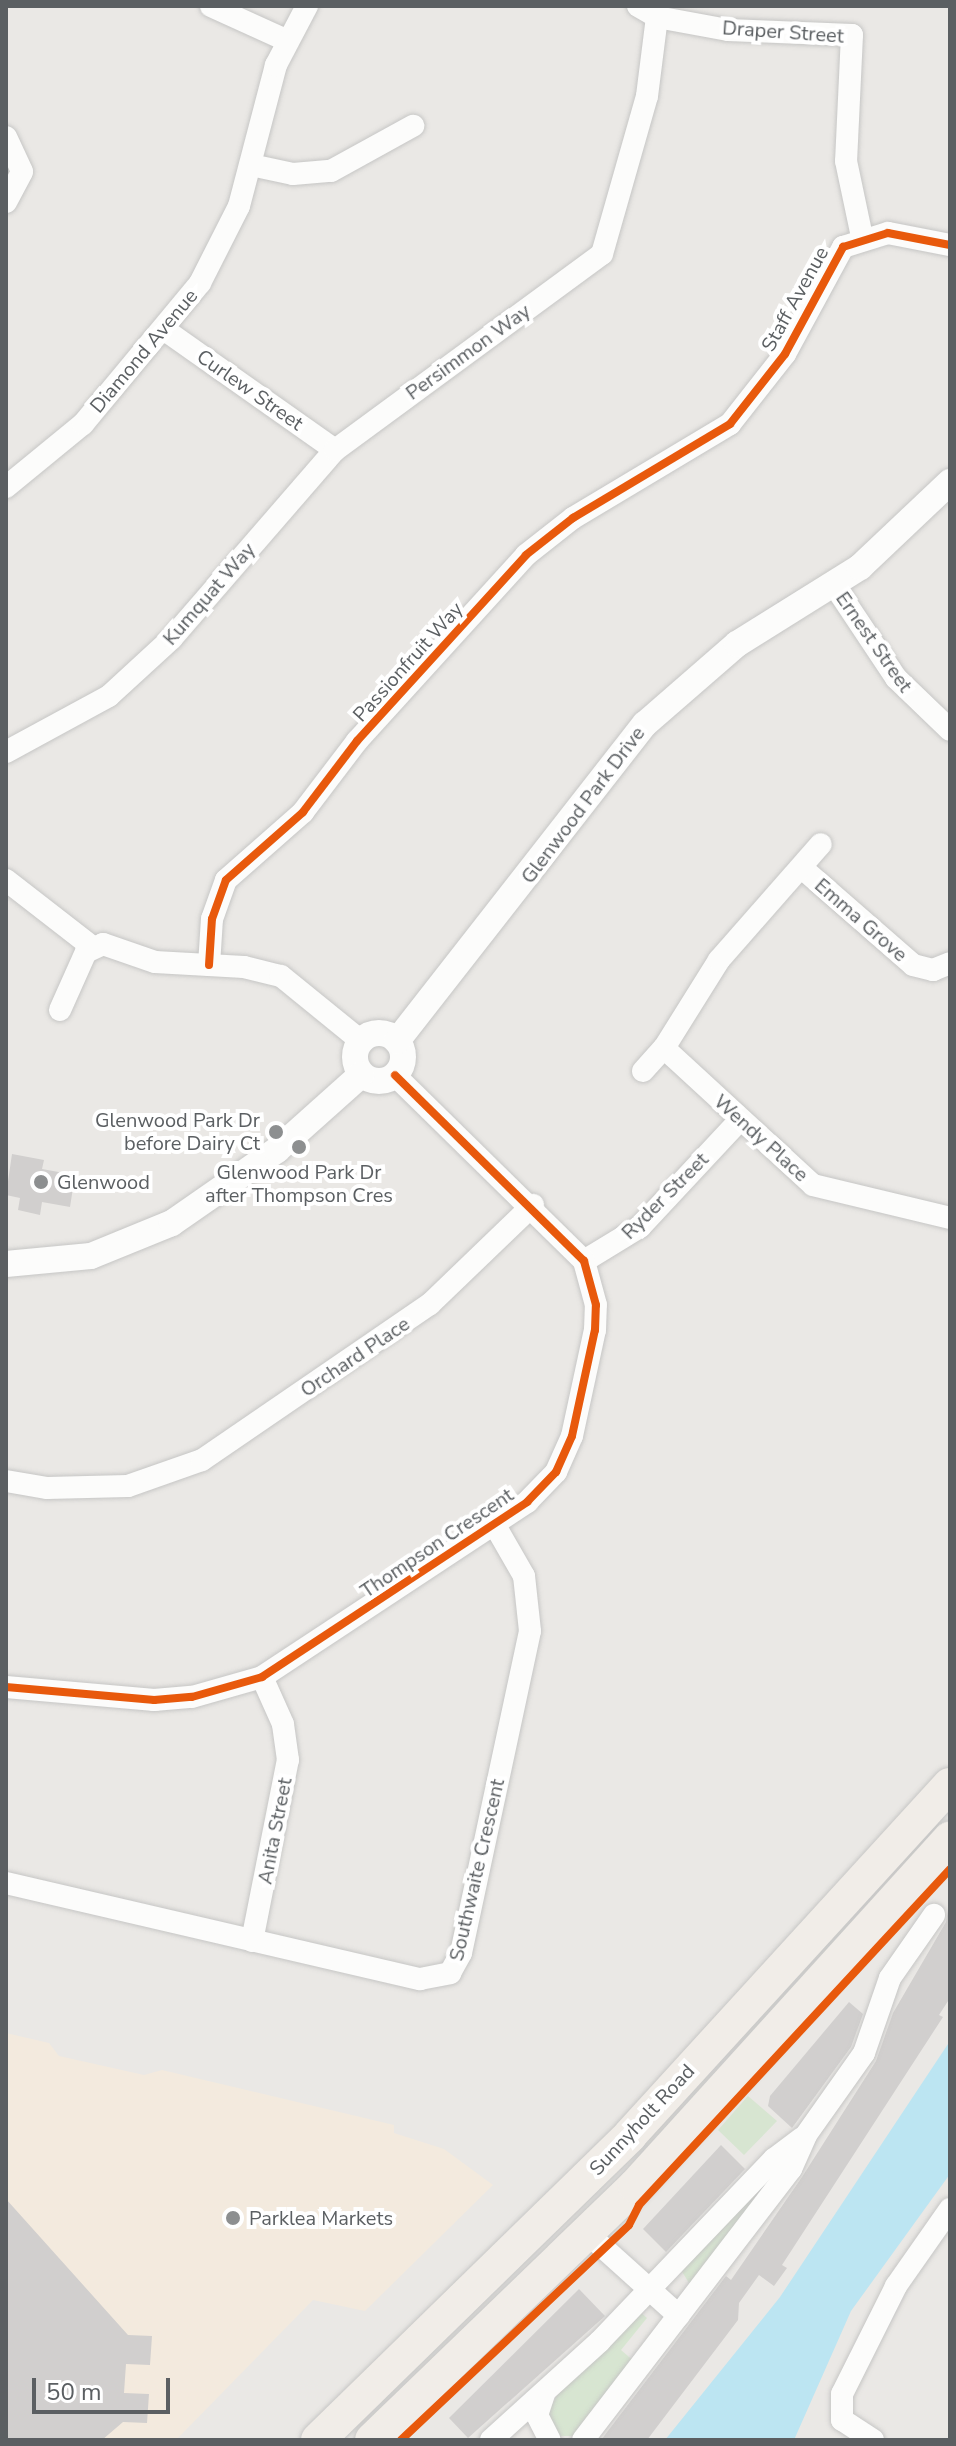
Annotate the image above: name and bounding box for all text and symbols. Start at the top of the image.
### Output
street label: Draper Street [721,16,845,48]
street label: Staff Avenue [756,242,834,356]
street label: Diamond Avenue [85,284,203,418]
street label: Persimmon Way [401,299,535,405]
street label: Curlew Street [192,344,308,436]
street label: Kumquat Way [158,538,260,650]
street label: Ernest Street [831,587,917,697]
street label: Passionfruit Way [348,597,468,727]
street label: Glenwood Park Drive [516,722,650,888]
street label: Emma Grove [810,873,912,967]
street label: Wendy Place [709,1089,813,1187]
place label: Glenwood Park Dr before Dairy Ct [95,1108,260,1155]
marker: Glenwood Park Dr before Dairy Ct [267,1123,285,1141]
marker: Glenwood Park Dr after Thompson Cres [290,1138,308,1156]
street label: Ryder Street [617,1148,713,1244]
place label: Glenwood Park Dr after Thompson Cres [205,1160,393,1207]
place label: Glenwood [57,1170,150,1194]
marker: Glenwood [32,1173,50,1191]
street label: Orchard Place [296,1312,414,1402]
street label: Thompson Crescent [356,1483,518,1603]
street label: Anita Street [253,1776,297,1886]
street label: Southwaite Crescent [444,1777,510,1963]
street label: Sunnyholt Road [584,2059,700,2181]
place label: Parklea Markets [249,2206,393,2230]
marker: Parklea Markets [224,2209,242,2227]
scale bar [36,2362,174,2412]
text: 50 m [46,2376,102,2408]

